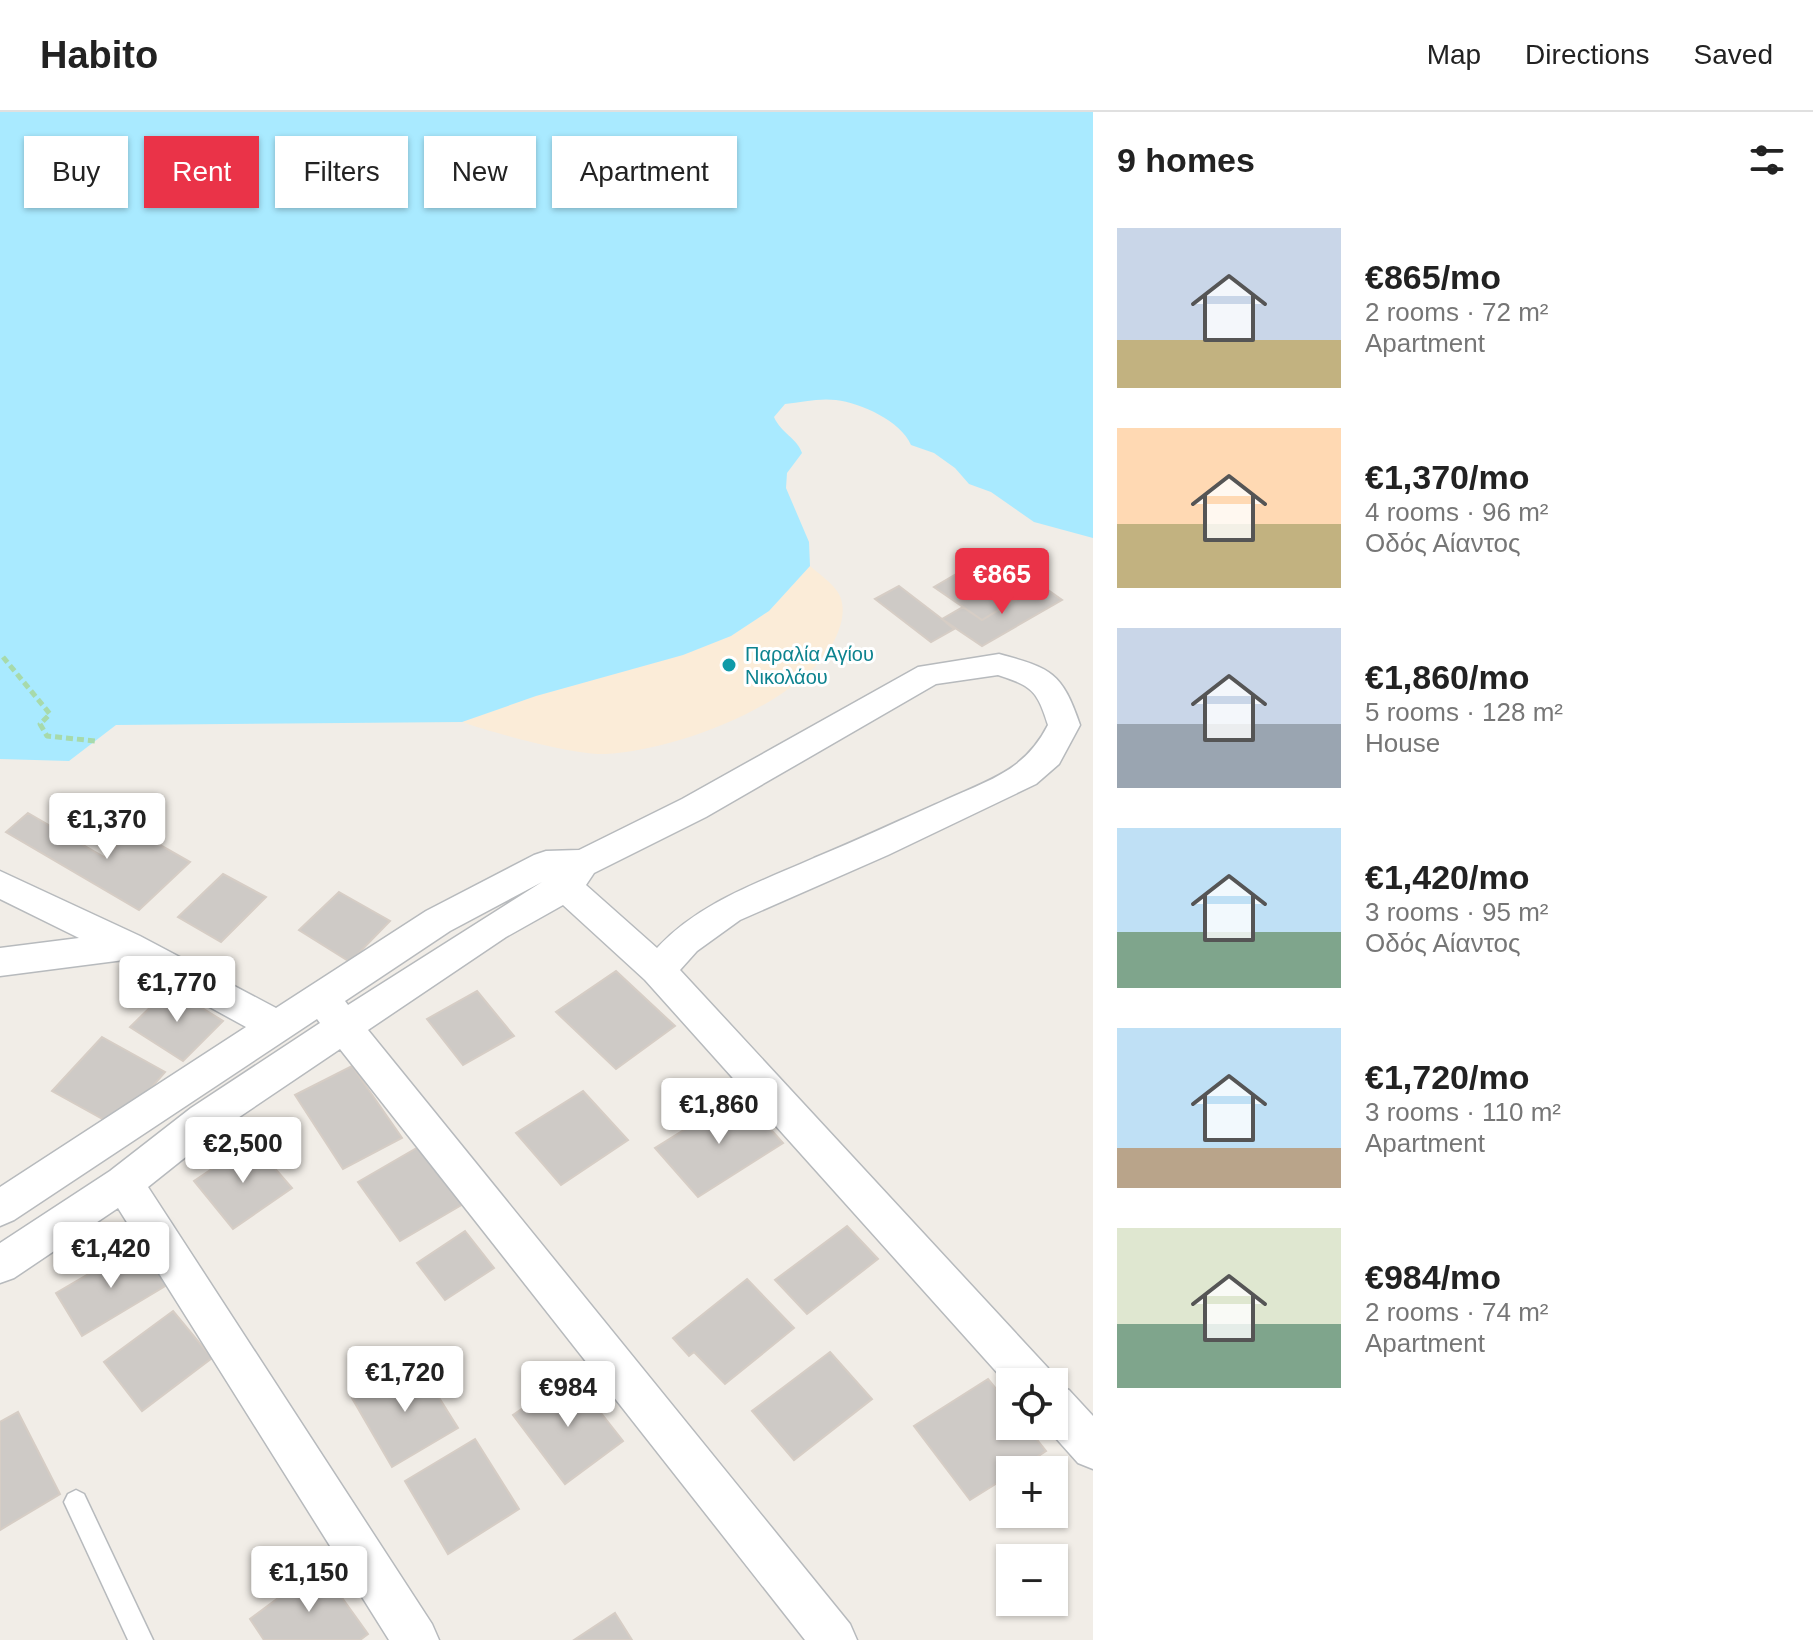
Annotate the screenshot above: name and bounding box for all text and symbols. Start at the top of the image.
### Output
text: Habito [40,34,158,76]
text: Map [1427,39,1481,70]
text: Directions [1525,39,1650,70]
text: Saved [1694,39,1773,70]
chip: Buy [24,136,128,208]
chip: Rent [144,136,259,208]
chip: Filters [275,136,408,208]
chip: New [424,136,536,208]
chip: Apartment [552,136,737,208]
icon: filters [1745,138,1789,182]
text: 9 homes [1117,141,1255,179]
text: €865/mo [1365,258,1501,296]
icon: home [1181,260,1277,356]
text: 2 rooms · 72 m² [1365,297,1549,327]
text: Apartment [1365,328,1485,358]
text: €1,370/mo [1365,458,1529,496]
icon: home [1181,460,1277,556]
text: 4 rooms · 96 m² [1365,497,1549,527]
text: Οδός Αίαντος [1365,528,1521,558]
pin: €865 [955,548,1049,616]
text: €865 [973,559,1031,589]
place label: Παραλία Αγίου Νικολάου [745,643,874,688]
marker: Παραλία Αγίου Νικολάου [720,656,738,674]
text: €1,860/mo [1365,658,1529,696]
icon: home [1181,660,1277,756]
text: 5 rooms · 128 m² [1365,697,1563,727]
text: House [1365,728,1440,758]
pin: €1,370 [42,793,172,861]
text: €1,370 [67,804,147,834]
text: €1,420/mo [1365,858,1529,896]
icon: home [1181,860,1277,956]
text: 3 rooms · 95 m² [1365,897,1549,927]
text: Οδός Αίαντος [1365,928,1521,958]
pin: €1,770 [112,956,242,1024]
text: €1,770 [137,967,217,997]
text: €1,720/mo [1365,1058,1529,1096]
icon: home [1181,1060,1277,1156]
pin: €1,860 [654,1078,784,1146]
text: €1,860 [679,1089,759,1119]
text: 3 rooms · 110 m² [1365,1097,1561,1127]
pin: €2,500 [178,1117,308,1185]
text: €2,500 [203,1128,283,1158]
text: Apartment [1365,1128,1485,1158]
pin: €1,420 [46,1222,176,1290]
text: €1,420 [71,1233,151,1263]
text: €984/mo [1365,1258,1501,1296]
icon: home [1181,1260,1277,1356]
text: 2 rooms · 74 m² [1365,1297,1549,1327]
text: Apartment [1365,1328,1485,1358]
pin: €1,720 [340,1346,470,1414]
text: €1,720 [365,1357,445,1387]
pin: €984 [521,1361,615,1429]
map controls [996,1368,1068,1616]
button: locate [996,1368,1068,1440]
text: €984 [539,1372,597,1402]
button: + [996,1456,1068,1528]
button: − [996,1544,1068,1616]
pin: €1,150 [244,1546,374,1614]
text: €1,150 [269,1557,349,1587]

